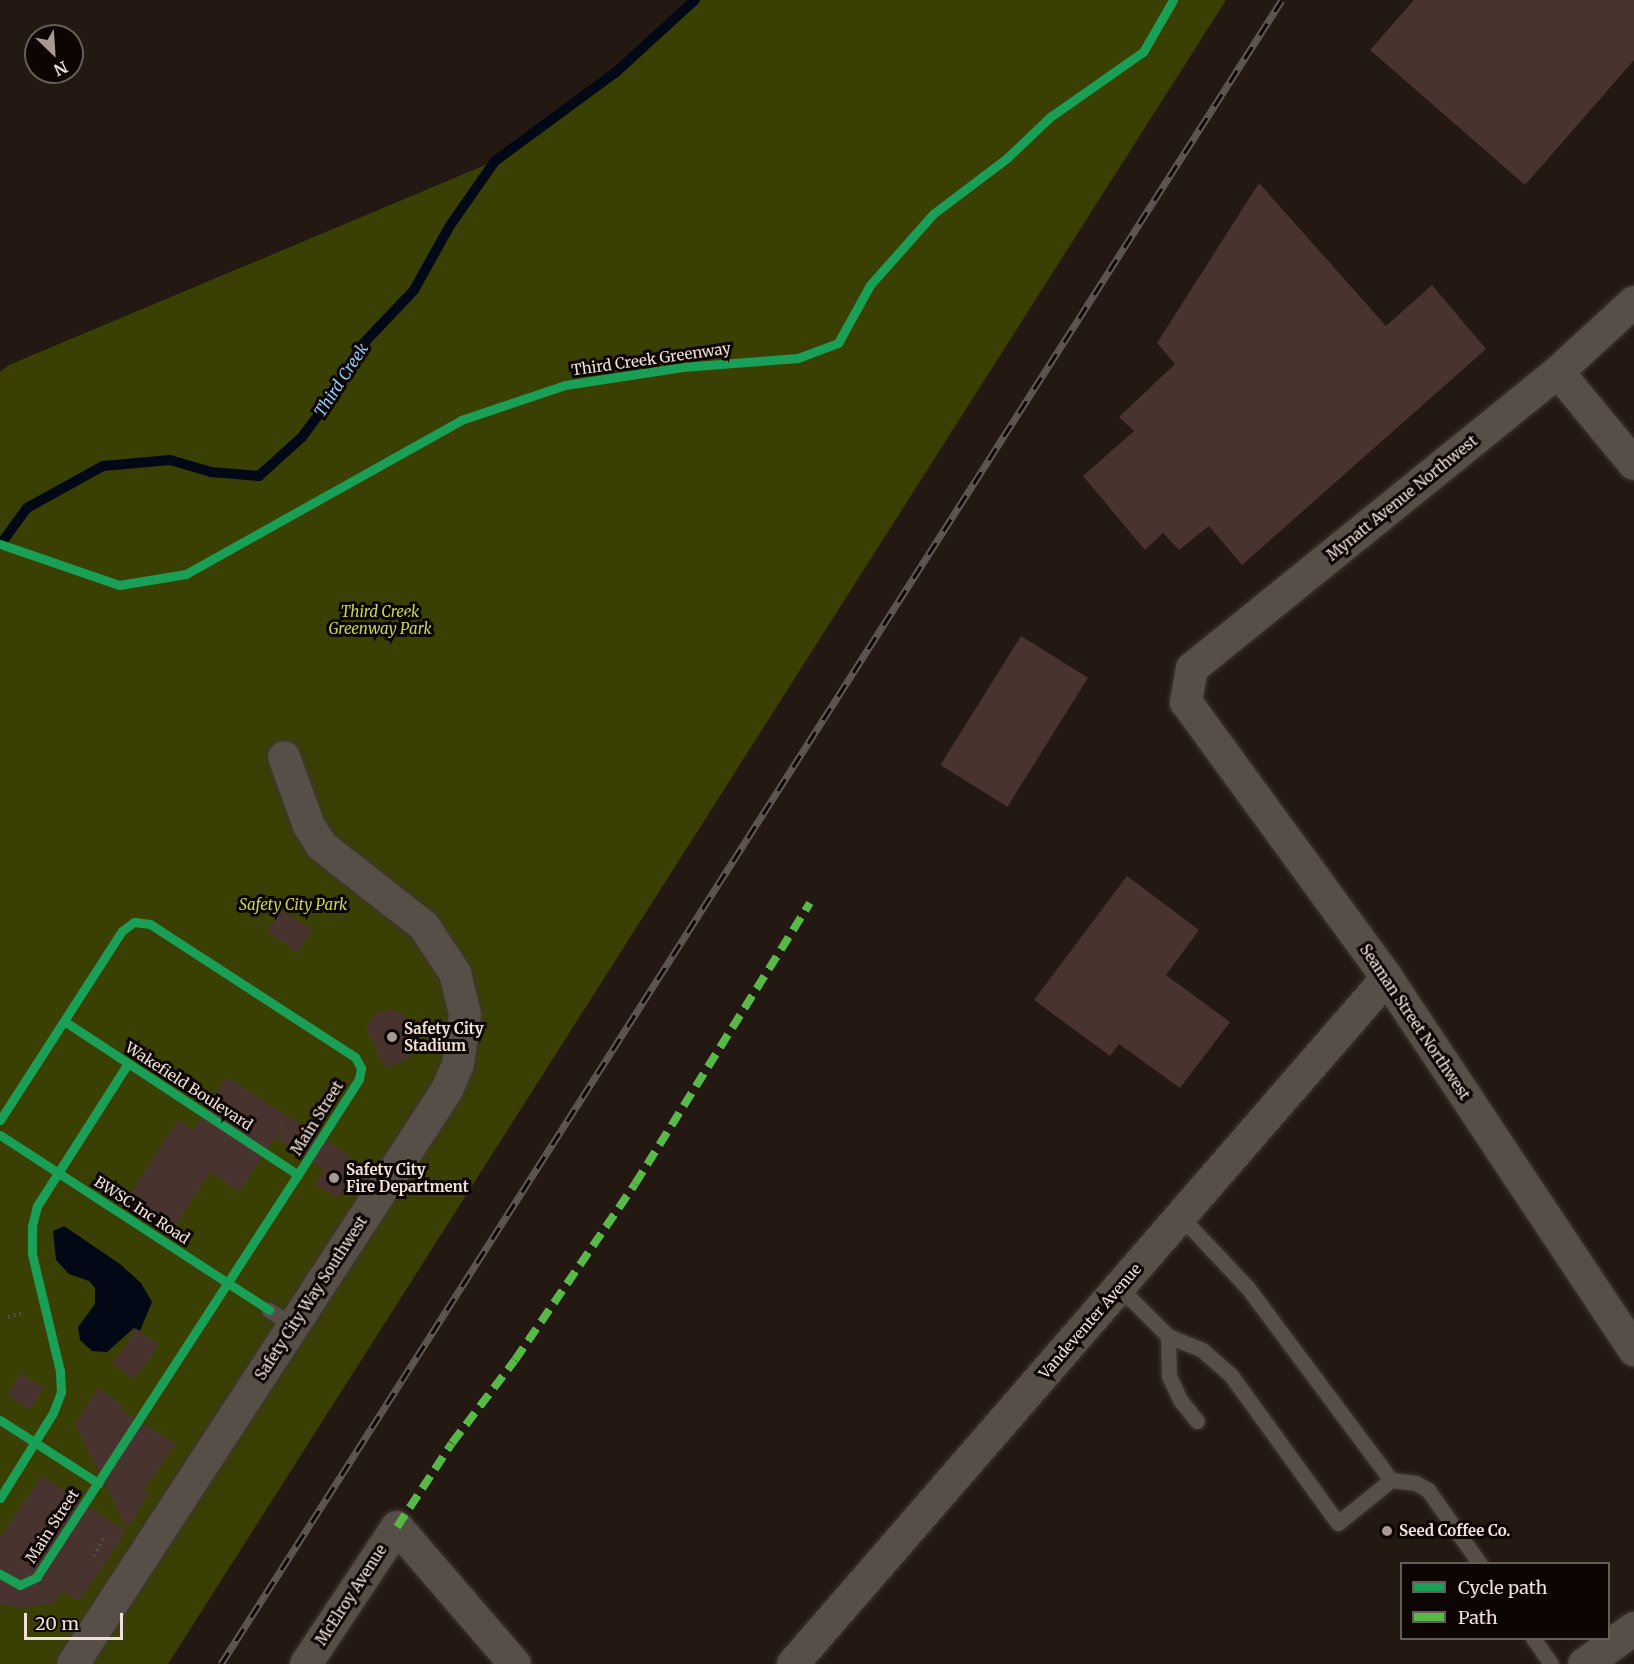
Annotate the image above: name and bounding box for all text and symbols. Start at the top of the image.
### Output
north arrow [24,24,84,84]
text: N [51,57,71,80]
street label: Third Creek Greenway [570,339,732,379]
water label: Third Creek [310,340,372,420]
street label: Mynatt Avenue Northwest [1323,432,1481,564]
park label: Third Creek Greenway Park [328,602,432,637]
park label: Safety City Park [239,896,347,914]
street label: Seaman Street Northwest [1356,941,1474,1103]
place label: Safety City Stadium [404,1019,484,1054]
marker: Safety City Stadium [385,1030,399,1044]
street label: Wakefield Boulevard [122,1038,256,1134]
street label: Main Street [287,1078,347,1158]
place label: Safety City Fire Department [346,1160,469,1195]
marker: Safety City Fire Department [327,1171,341,1185]
street label: BWSC Inc Road [91,1172,193,1248]
street label: Safety City Way Southwest [251,1213,371,1383]
street label: Vandeventer Avenue [1035,1260,1145,1382]
street label: Main Street [22,1486,82,1566]
place label: Seed Coffee Co. [1399,1522,1510,1540]
marker: Seed Coffee Co. [1380,1524,1394,1538]
street label: McElroy Avenue [312,1541,390,1649]
legend [1400,1562,1610,1640]
text: Cycle path [1458,1576,1547,1599]
scale bar [27,1601,126,1639]
text: Path [1458,1606,1498,1629]
text: 20 m [35,1612,79,1635]

